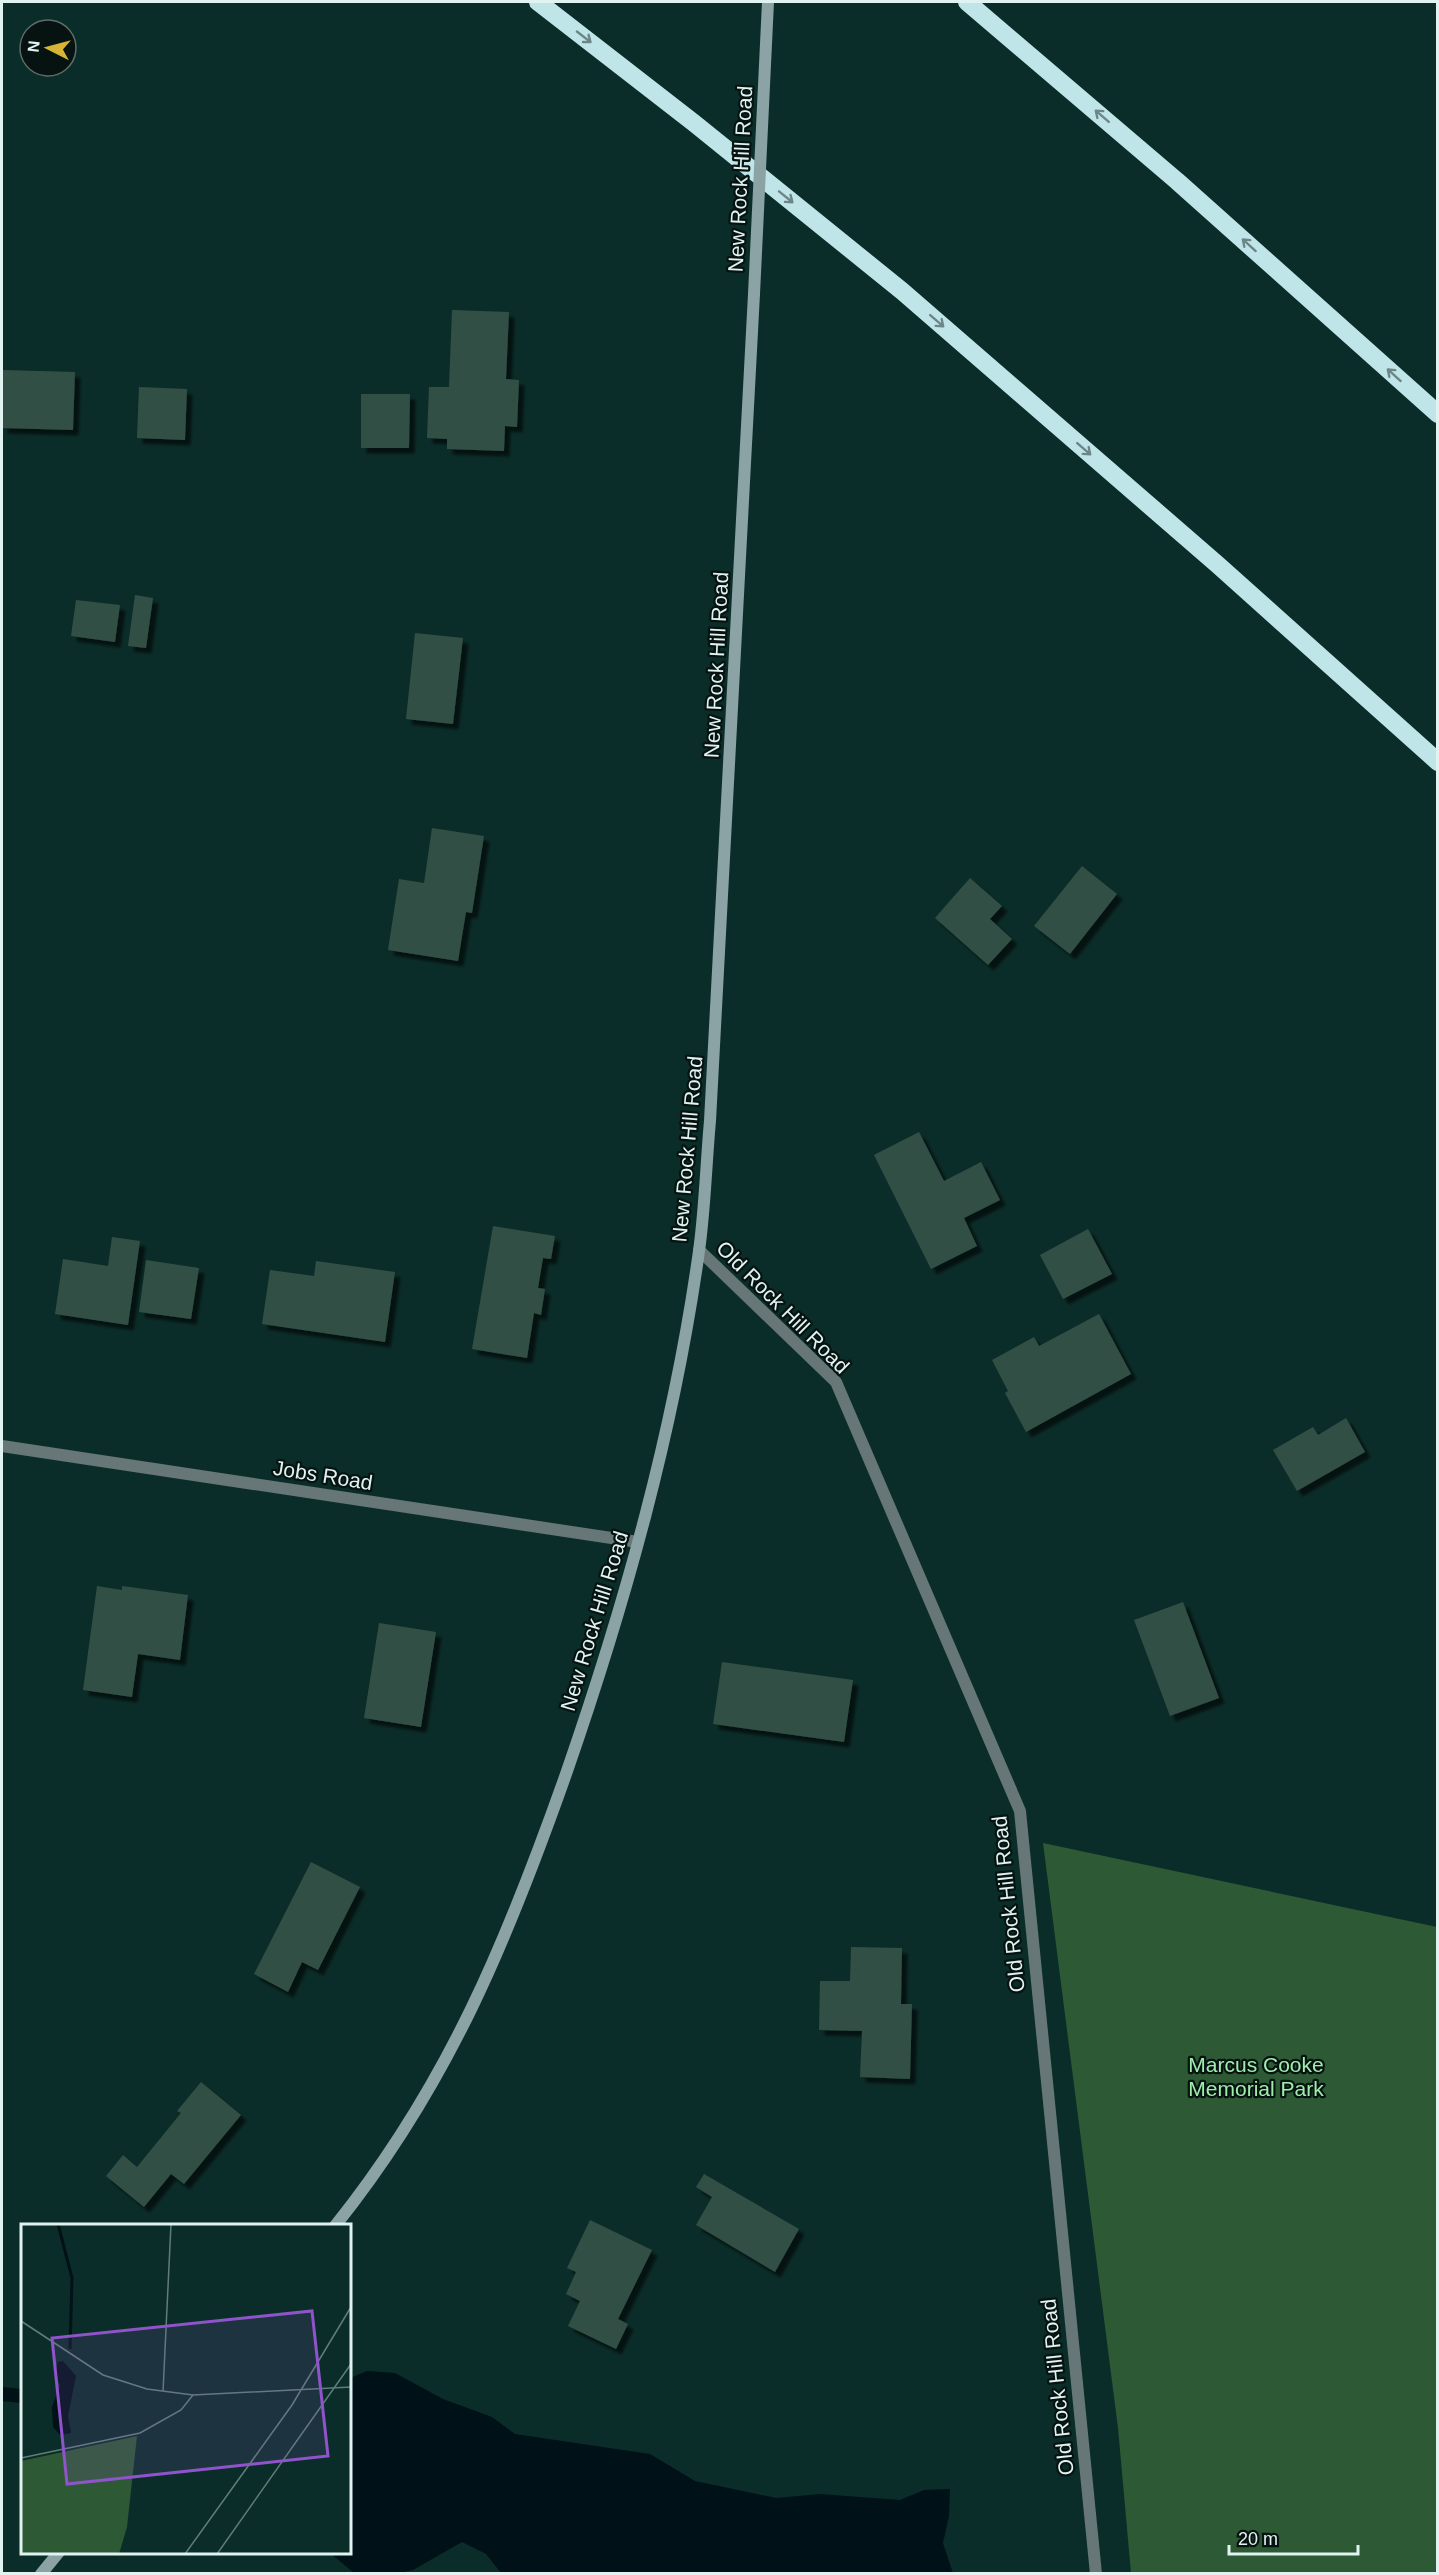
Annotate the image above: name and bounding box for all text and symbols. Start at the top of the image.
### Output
north arrow [18,18,78,78]
one-way arrow [576,31,592,44]
text: N [25,40,43,53]
street label: New Rock Hill Road [724,85,756,273]
one-way arrow [1095,109,1110,123]
one-way arrow [778,191,794,204]
one-way arrow [1242,238,1257,252]
one-way arrow [929,314,944,328]
one-way arrow [1387,368,1402,382]
one-way arrow [1076,442,1091,456]
street label: New Rock Hill Road [700,571,732,759]
street label: New Rock Hill Road [667,1055,707,1243]
street label: Old Rock Hill Road [712,1236,854,1378]
street label: Jobs Road [272,1456,374,1494]
street label: New Rock Hill Road [556,1528,632,1714]
street label: Old Rock Hill Road [987,1815,1029,1993]
park label: Marcus Cooke Memorial Park [1188,2053,1324,2100]
inset map [21,2224,351,2554]
street label: Old Rock Hill Road [1036,2298,1078,2476]
scale bar [1229,2518,1358,2556]
text: 20 m [1238,2529,1278,2549]

